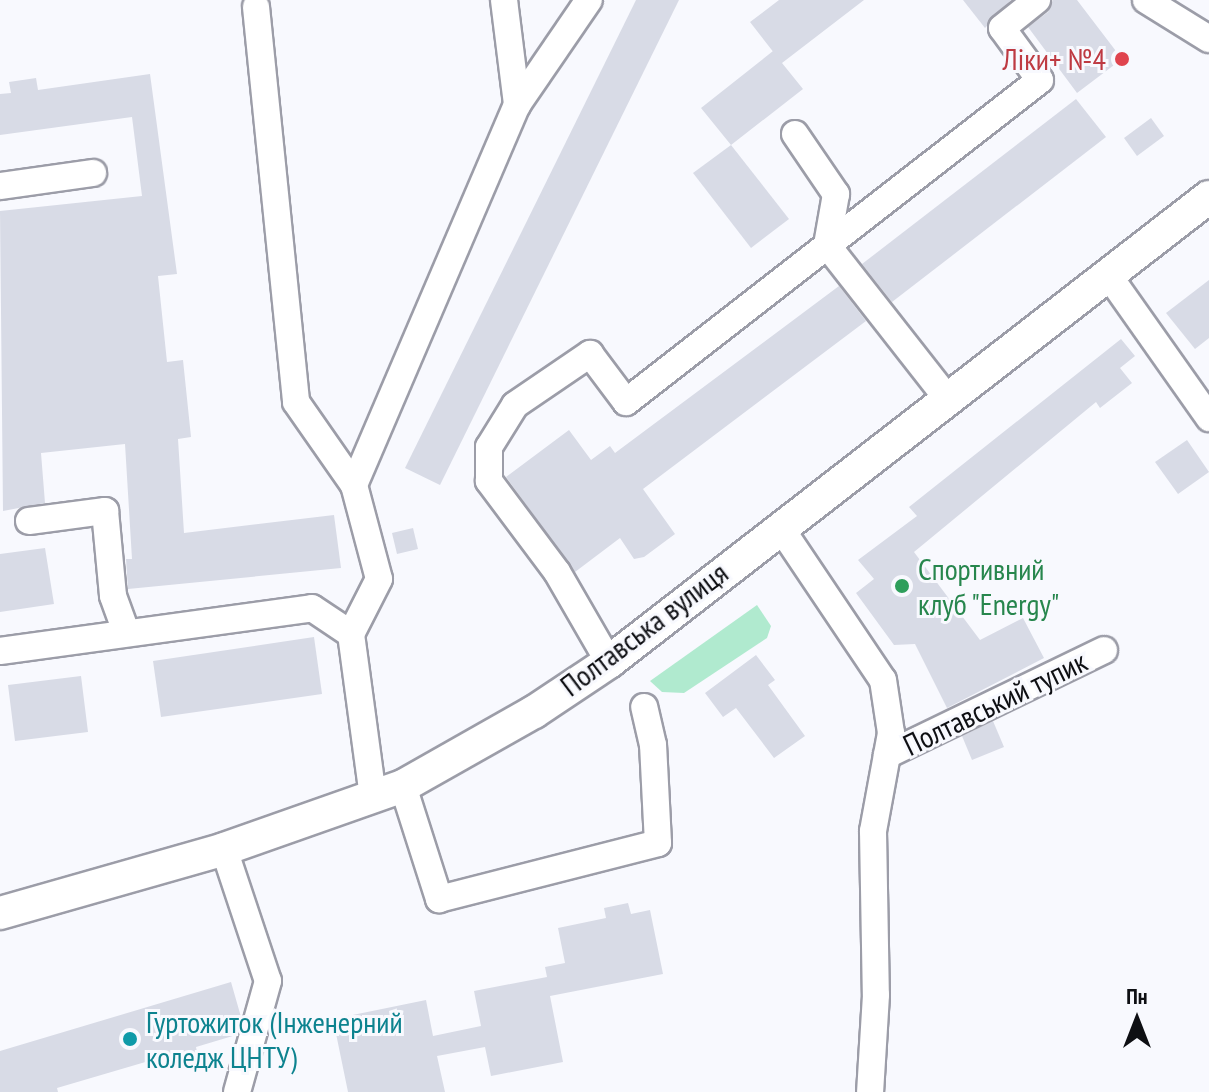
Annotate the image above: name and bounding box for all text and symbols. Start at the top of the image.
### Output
place label: Ліки+ №4 [1003,41,1106,77]
marker: Ліки+ №4 [1113,50,1131,68]
place label: Спортивний клуб "Energy" [918,551,1061,622]
street label: Полтавська вулиця [553,554,735,704]
marker: Спортивний клуб "Energy" [893,577,911,595]
street label: Полтавський тупик [897,643,1093,763]
north arrow [1097,980,1177,1060]
text: Пн [1126,982,1148,1010]
place label: Гуртожиток (Інженерний коледж ЦНТУ) [146,1004,403,1074]
marker: Гуртожиток (Інженерний коледж ЦНТУ) [121,1030,139,1048]

